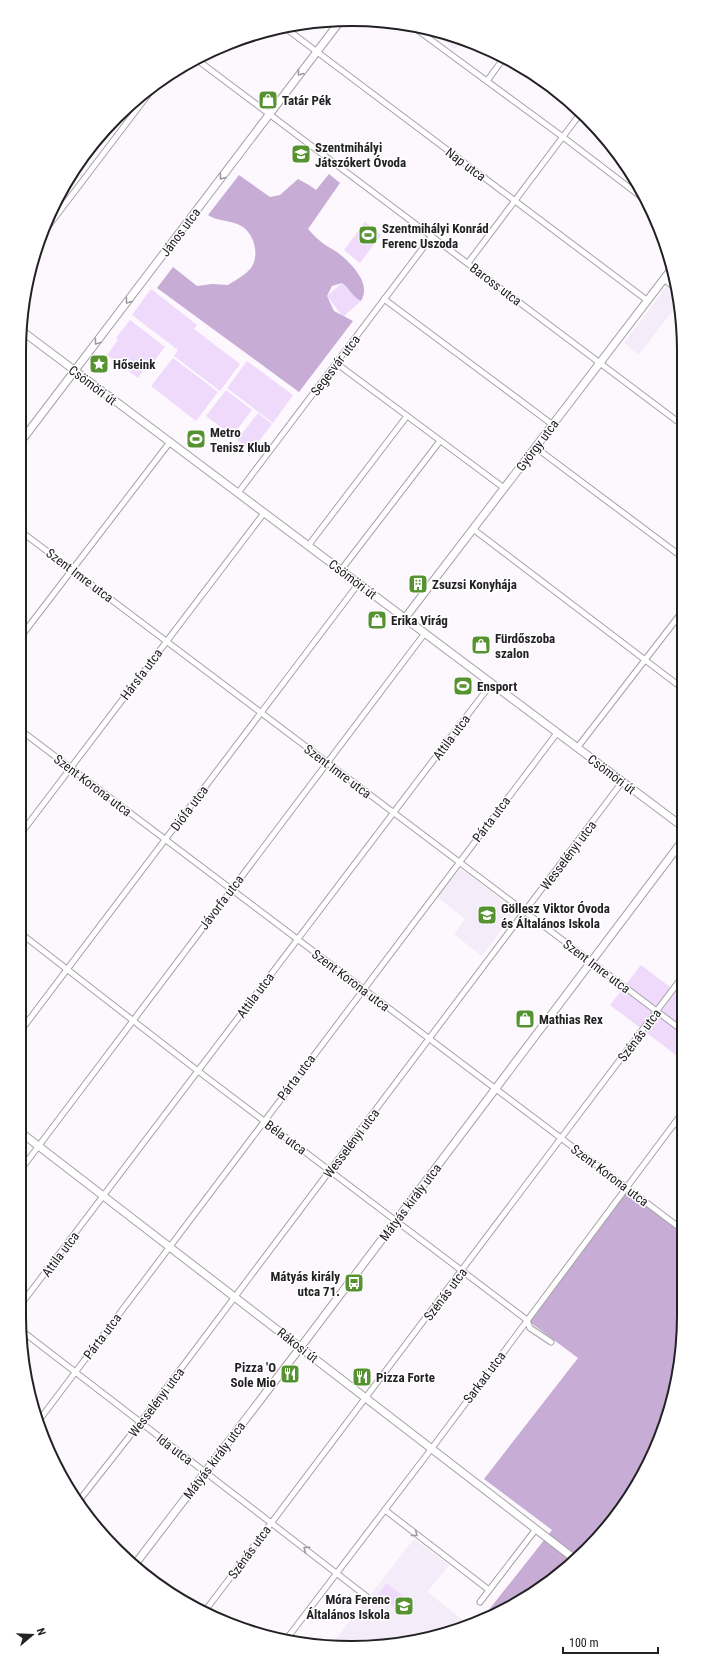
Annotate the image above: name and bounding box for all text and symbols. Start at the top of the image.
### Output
one-way arrow [298,69,305,76]
shop icon: Tatár Pék [257,89,279,111]
place label: Tatár Pék [282,93,332,108]
place label: Szentmihályi Játszókert Óvoda [315,140,406,170]
school or university icon: Szentmihályi Játszókert Óvoda [290,143,312,165]
street label: Nap utca [443,145,489,184]
one-way arrow [219,173,226,180]
street label: János utca [157,205,203,259]
place label: Szentmihályi Konrád Ferenc Uszoda [382,221,489,251]
sports icon: Szentmihályi Konrád Ferenc Uszoda [357,224,379,246]
street label: Baross utca [467,260,525,309]
one-way arrow [126,296,133,303]
street label: Segesvár utca [308,332,363,399]
one-way arrow [94,337,101,344]
place icon: Hőseink [88,353,110,375]
place label: Hőseink [113,357,156,372]
street label: Csömöri út [66,362,120,408]
street label: György utca [513,417,562,474]
place label: Metro Tenisz Klub [210,425,270,455]
sports icon: Metro Tenisz Klub [185,428,207,450]
street label: Szent Imre utca [43,545,116,605]
street label: Csömöri út [326,556,380,602]
building icon: Zsuzsi Konyhája [407,573,429,595]
place label: Zsuzsi Konyhája [432,577,517,592]
shop icon: Erika Virág [366,609,388,631]
place label: Erika Virág [391,613,448,628]
place label: Fürdőszoba szalon [495,631,555,661]
shop icon: Fürdőszoba szalon [470,634,492,656]
street label: Hársfa utca [117,646,165,703]
sports icon: Ensport [452,675,474,697]
place label: Ensport [477,679,517,694]
street label: Attila utca [430,712,473,763]
street label: Szent Imre utca [301,741,374,801]
street label: Szent Korona utca [51,751,134,819]
street label: Csömöri út [585,751,639,797]
street label: Diófa utca [168,783,211,834]
street label: Párta utca [469,794,513,845]
street label: Wesselényi utca [537,818,599,893]
street label: Jávorfa utca [196,872,247,932]
place label: Göllesz Viktor Óvoda és Általános Iskola [501,901,610,931]
school or university icon: Göllesz Viktor Óvoda és Általános Iskola [476,904,498,926]
street label: Szent Imre utca [560,936,633,996]
street label: Szent Korona utca [309,946,392,1014]
street label: Attila utca [234,970,277,1021]
street label: Szénás utca [615,1006,664,1065]
shop icon: Mathias Rex [514,1008,536,1030]
place label: Mathias Rex [539,1012,603,1027]
street label: Párta utca [274,1052,318,1103]
street label: Wesselényi utca [320,1106,382,1181]
street label: Béla utca [262,1117,309,1158]
street label: Szent Korona utca [568,1141,651,1209]
street label: Mátyás király utca [376,1161,444,1244]
street label: Attila utca [39,1229,82,1280]
street label: Szénás utca [421,1265,470,1324]
place label: Mátyás király utca 71. [271,1269,340,1299]
bus stop icon: Mátyás király utca 71. [343,1272,365,1294]
street label: Párta utca [80,1311,124,1362]
street label: Rákosi út [274,1325,321,1366]
street label: Sarkad utca [460,1349,509,1406]
place label: Pizza 'O Sole Mio [230,1360,277,1390]
restaurant icon: Pizza 'O Sole Mio [279,1363,301,1385]
street label: Wesselényi utca [125,1365,187,1440]
restaurant icon: Pizza Forte [351,1366,373,1388]
place label: Pizza Forte [376,1370,435,1385]
street label: Mátyás király utca [180,1419,248,1502]
street label: Ida utca [154,1431,196,1468]
street label: Szénás utca [225,1523,274,1582]
one-way arrow [411,1529,418,1536]
one-way arrow [303,1547,310,1554]
place label: Móra Ferenc Általános Iskola [306,1592,390,1622]
school or university icon: Móra Ferenc Általános Iskola [393,1595,415,1617]
north arrow [12,1615,52,1655]
text: N [34,1627,48,1637]
scale bar [563,1629,658,1655]
text: 100 m [569,1636,599,1650]

